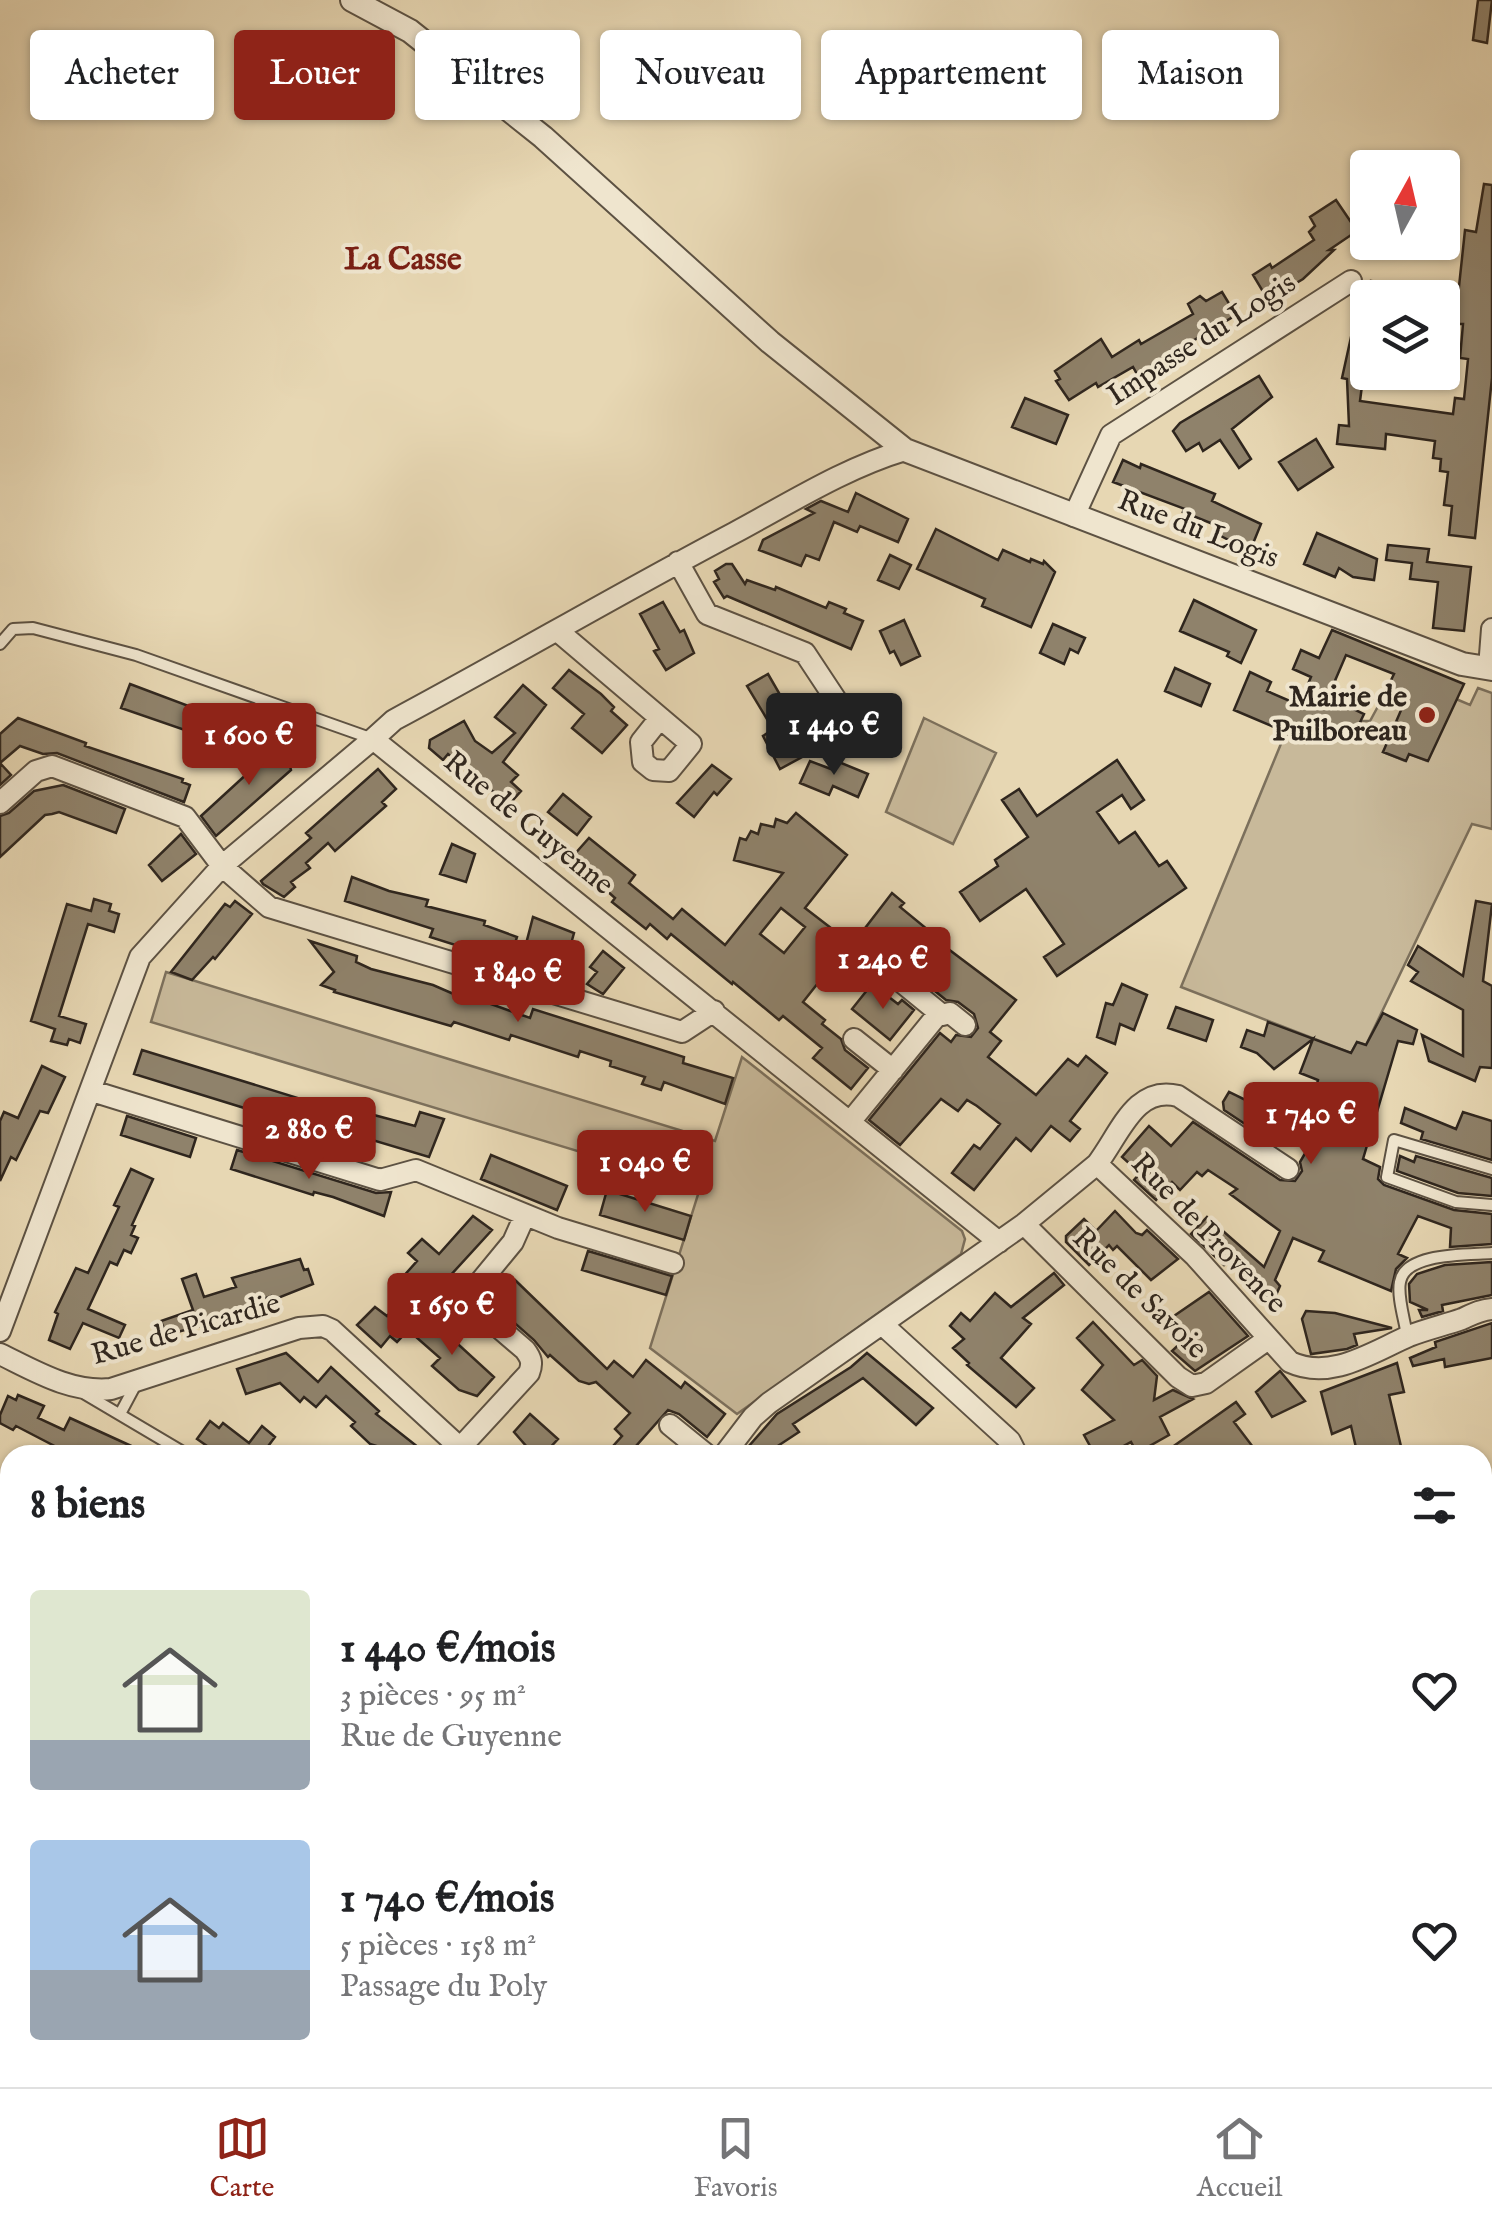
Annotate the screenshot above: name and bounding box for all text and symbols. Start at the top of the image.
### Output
chip: Acheter [30,30,214,120]
chip: Louer [234,30,395,120]
chip: Filtres [415,30,580,120]
chip: Nouveau [600,30,801,120]
chip: Appartement [821,30,1082,120]
chip: Maison [1102,30,1279,120]
north arrow [1350,150,1460,260]
map controls [1350,150,1460,390]
district label: La Casse [344,240,462,281]
street label: Impasse du Logis [1100,265,1304,415]
button: layers [1350,280,1460,390]
street label: Rue du Logis [1112,482,1284,578]
place label: Mairie de Puilboreau [1272,679,1407,751]
pin: 1 440 € [742,693,926,778]
pin: 1 600 € [157,703,341,788]
marker: Mairie de Puilboreau [1416,704,1438,726]
text: 1 440 € [788,705,880,746]
text: 1 600 € [204,715,294,756]
street label: Rue de Guyenne [435,744,621,904]
pin: 1 240 € [791,927,975,1012]
text: 1 240 € [837,939,929,980]
pin: 1 840 € [426,940,610,1025]
text: 1 840 € [474,952,562,993]
pin: 1 740 € [1219,1082,1403,1167]
text: 1 740 € [1266,1094,1356,1135]
pin: 2 880 € [217,1097,401,1182]
text: 2 880 € [265,1109,353,1150]
pin: 1 040 € [553,1130,737,1215]
text: 1 040 € [599,1142,691,1183]
street label: Rue de Provence [1122,1146,1294,1322]
street label: Rue de Savoie [1063,1220,1215,1368]
pin: 1 650 € [360,1273,544,1358]
street label: Rue de Picardie [87,1285,285,1375]
text: 1 650 € [409,1285,495,1326]
icon: filters [1407,1478,1462,1533]
text: 8 biens [30,1479,145,1532]
text: 1 440 €/mois [340,1623,555,1676]
icon: home [110,1630,230,1750]
icon: heart [1407,1663,1462,1718]
text: 3 pièces · 95 m² [340,1676,526,1717]
text: Rue de Guyenne [340,1717,562,1758]
text: 1 740 €/mois [340,1873,554,1926]
icon: home [110,1880,230,2000]
icon: heart [1407,1913,1462,1968]
text: 5 pièces · 158 m² [340,1926,536,1967]
text: Passage du Poly [340,1967,547,2008]
tab: Carte [210,2111,274,2206]
tab: Favoris [694,2111,778,2206]
tab: Accueil [1197,2111,1282,2206]

